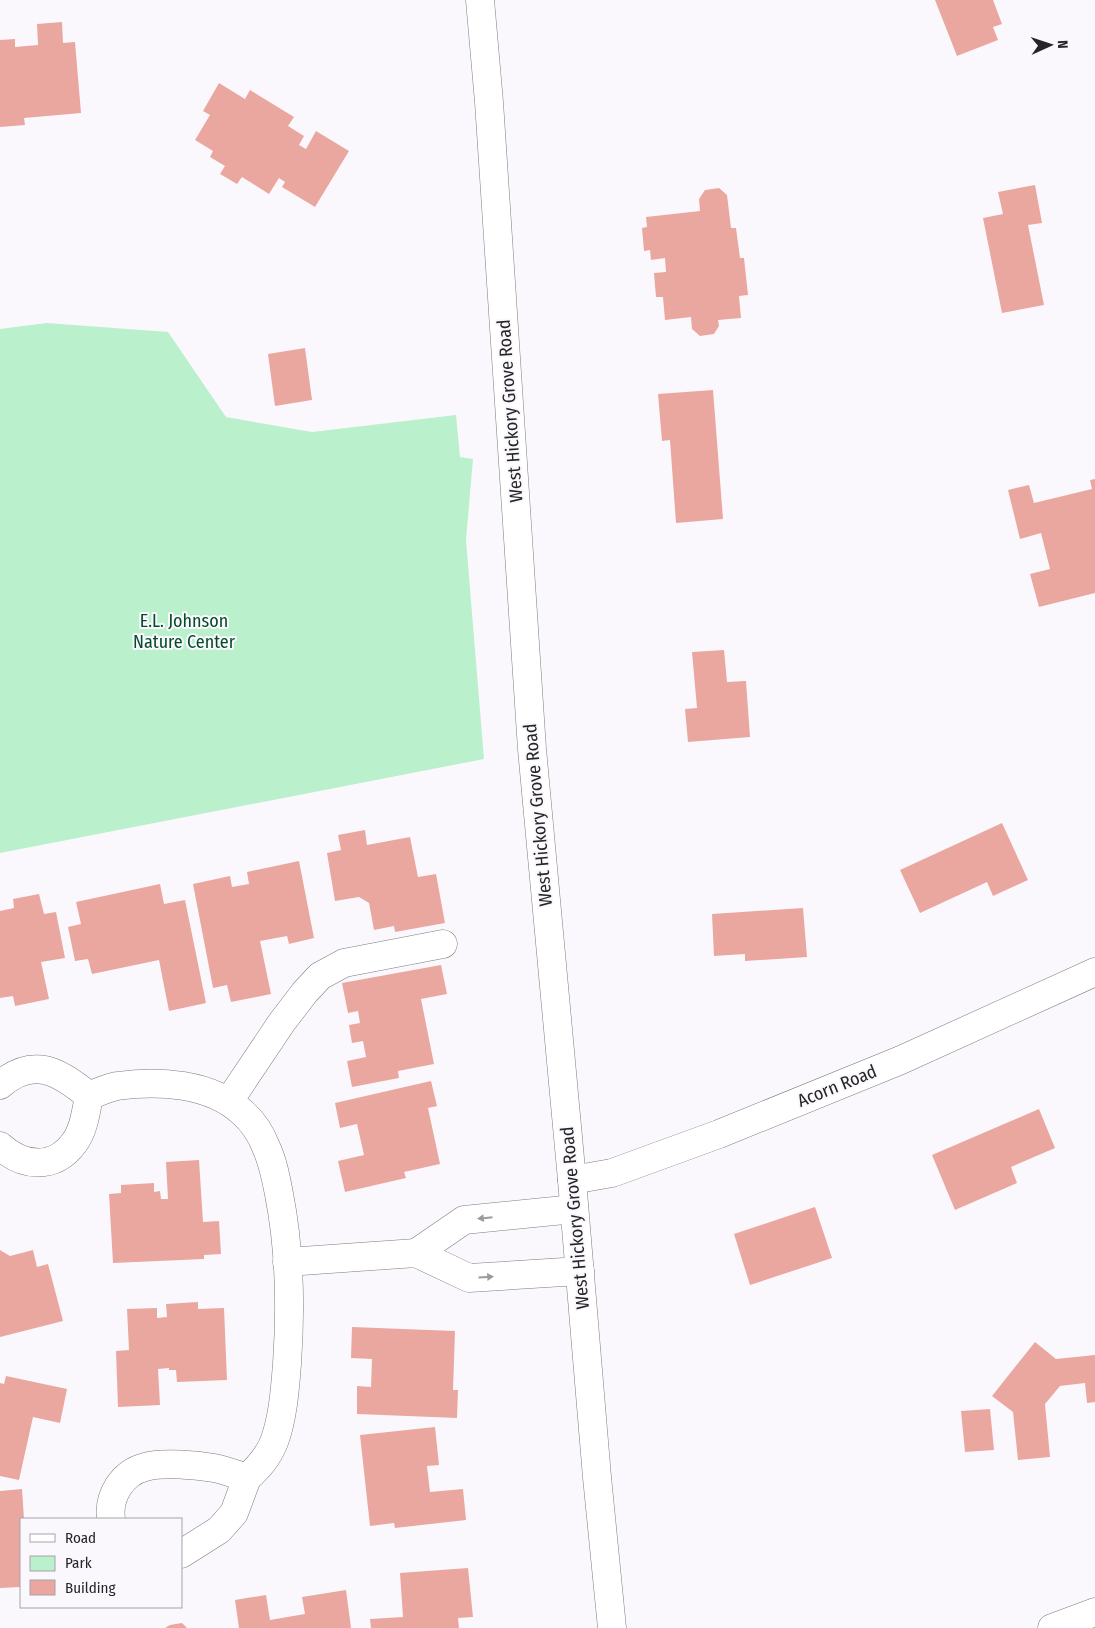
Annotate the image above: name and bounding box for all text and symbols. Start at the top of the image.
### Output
north arrow [1025,20,1075,70]
text: N [1054,40,1071,49]
street label: West Hickory Grove Road [493,319,527,503]
park label: E.L. Johnson Nature Center [133,610,236,653]
street label: West Hickory Grove Road [519,723,557,907]
street label: Acorn Road [794,1060,880,1112]
street label: West Hickory Grove Road [556,1126,594,1310]
one-way arrow [477,1214,493,1222]
one-way arrow [478,1272,494,1280]
legend [20,1518,182,1608]
text: Road [65,1529,96,1547]
text: Park [65,1554,92,1572]
text: Building [65,1579,116,1597]

